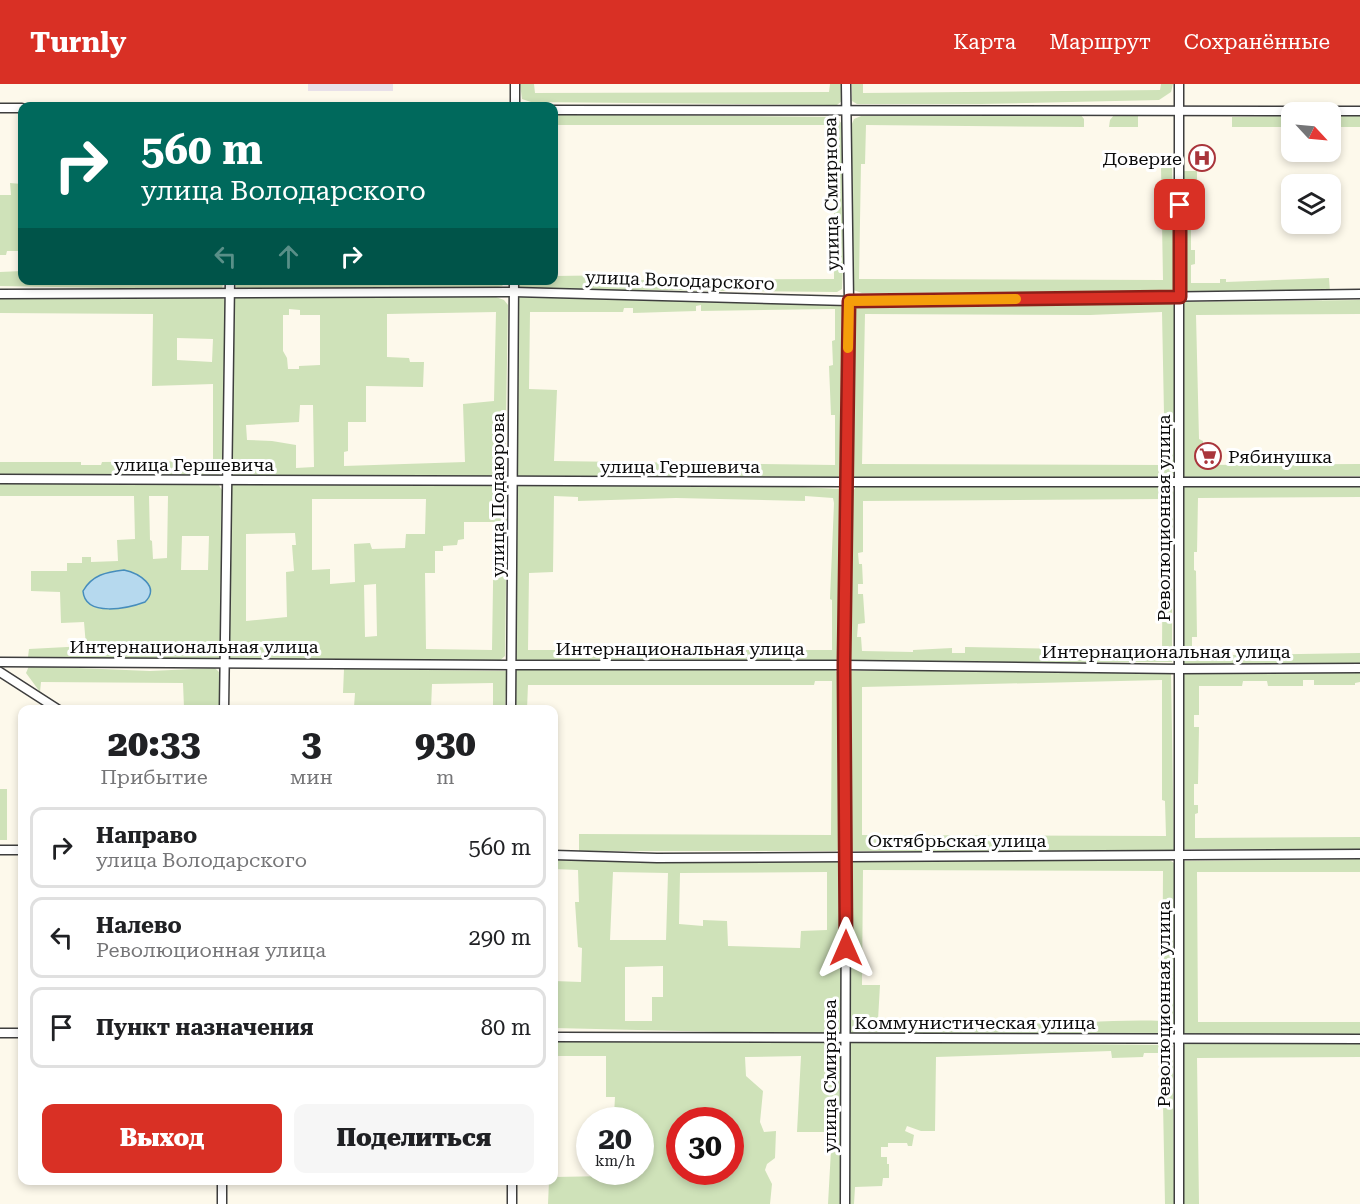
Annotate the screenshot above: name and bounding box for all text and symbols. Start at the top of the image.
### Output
text: Turnly [30,26,126,59]
text: Карта [953,30,1016,54]
text: Маршрут [1049,30,1151,54]
text: Сохранённые [1184,30,1330,54]
north arrow [1281,102,1341,162]
map controls [1281,102,1341,234]
street label: улица Смирнова [819,117,843,271]
text: 560 m [141,125,263,174]
icon: right [42,126,120,204]
hospital icon: Доверие [1187,143,1217,173]
place label: Доверие [1103,148,1182,169]
button: layers [1281,174,1341,234]
text: улица Володарского [141,175,426,207]
pin [1154,179,1205,230]
icon: arrive [1163,188,1196,221]
icon: left [209,240,242,273]
icon: ahead [272,240,305,273]
icon: right [335,240,368,273]
street label: улица Володарского [585,266,775,294]
street label: улица Подаюрова [487,413,508,577]
street label: Революционная улица [1153,414,1174,622]
supermarket icon: Рябинушка [1193,441,1223,471]
place label: Рябинушка [1228,446,1332,467]
street label: улица Гершевича [114,454,274,475]
street label: улица Гершевича [600,456,760,477]
street label: Интернациональная улица [70,636,319,657]
street label: Интернациональная улица [556,638,805,659]
street label: Интернациональная улица [1042,641,1291,662]
text: 20:33 [108,723,200,765]
text: 3 [301,723,321,765]
text: 930 [415,723,476,765]
text: Прибытие [100,765,208,789]
text: мин [290,765,333,789]
text: m [436,765,454,789]
text: Направо [96,823,197,848]
street label: Октябрьская улица [868,830,1046,851]
icon: right [45,831,78,864]
text: 560 m [468,835,531,860]
text: улица Володарского [96,848,307,872]
street label: Революционная улица [1153,900,1174,1108]
text: Налево [96,913,182,938]
position arrow [814,916,878,980]
icon: left [45,921,78,954]
text: 290 m [468,925,531,950]
text: Революционная улица [96,938,326,962]
street label: улица Смирнова [819,999,840,1153]
icon: arrive [45,1011,78,1044]
street label: Коммунистическая улица [854,1012,1096,1033]
text: Пункт назначения [96,1015,314,1040]
text: 80 m [481,1015,531,1040]
button: Выход [42,1104,282,1173]
button: Поделиться [294,1104,534,1173]
speed limit sign: 30 [666,1107,744,1185]
text: 20 [598,1121,632,1156]
text: km/h [595,1152,635,1170]

